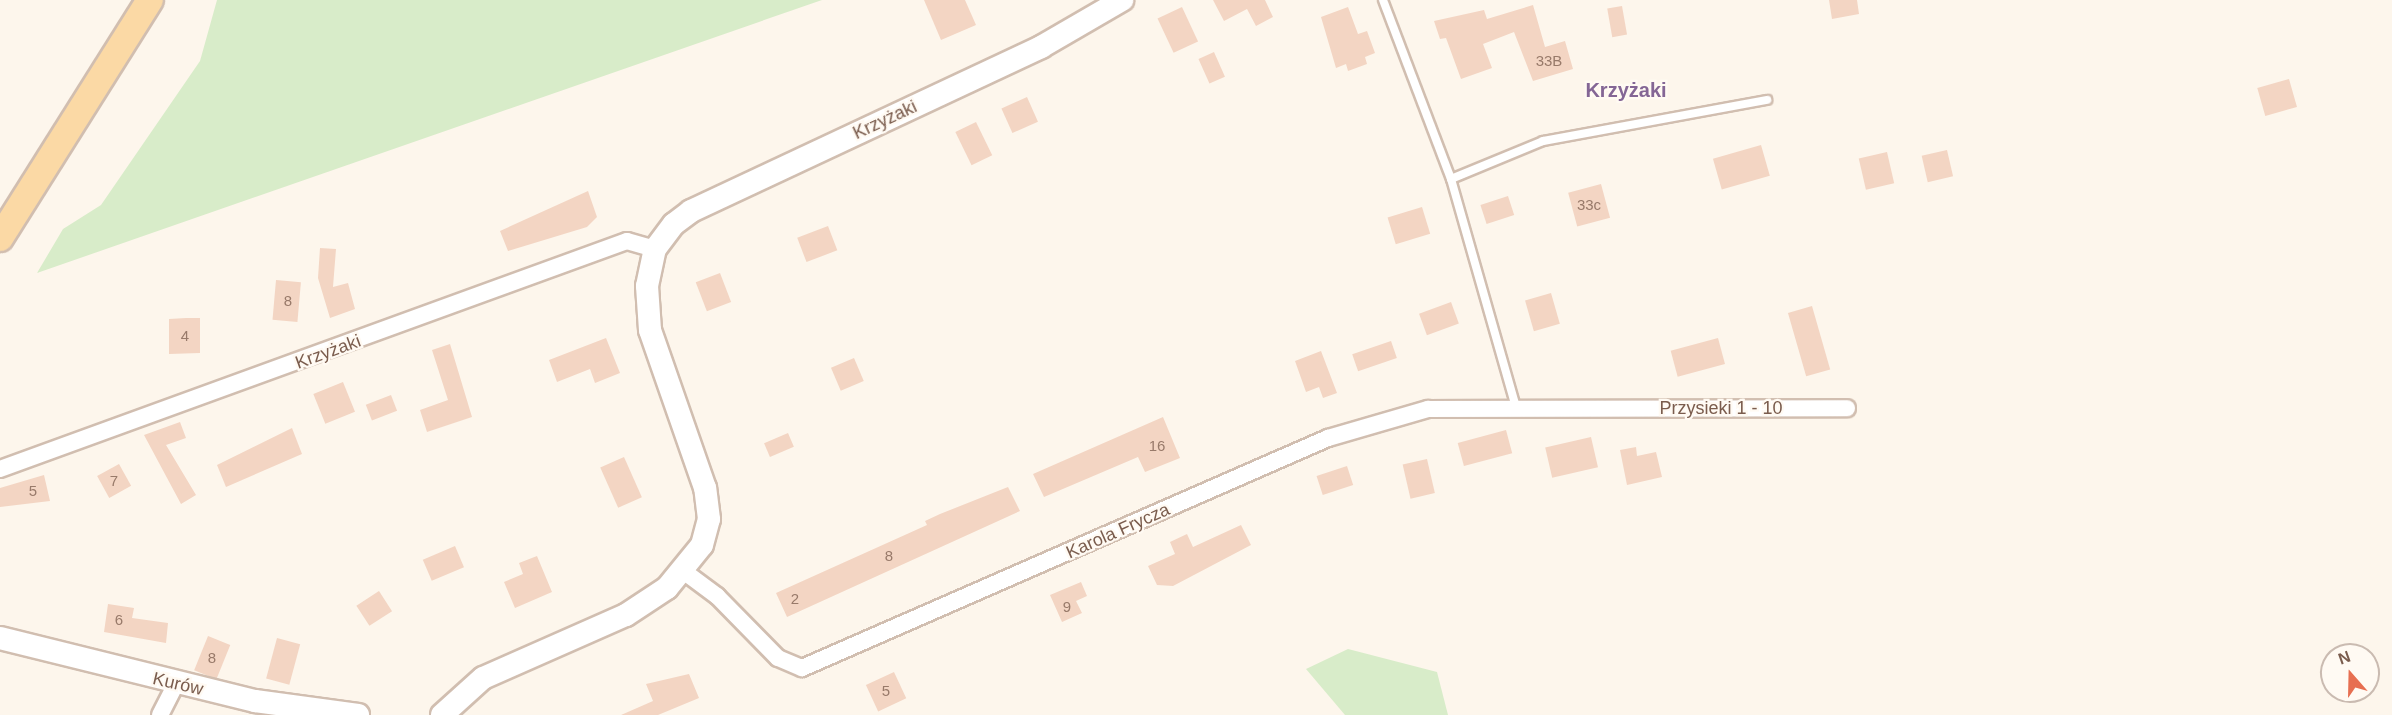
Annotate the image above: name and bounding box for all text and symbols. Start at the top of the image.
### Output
house number: 33B [1536,52,1562,70]
district label: Krzyżaki [1585,78,1667,102]
street label: Krzyżaki [850,96,920,144]
house number: 33c [1577,196,1601,214]
house number: 8 [284,292,292,310]
house number: 4 [181,327,189,345]
street label: Krzyżaki [292,330,364,374]
street label: Przysieki 1 - 10 [1659,397,1783,419]
house number: 16 [1149,437,1165,455]
house number: 7 [110,472,118,490]
house number: 5 [29,482,37,500]
street label: Karola Frycza [1063,499,1173,563]
house number: 8 [885,547,893,565]
house number: 2 [791,590,799,608]
house number: 9 [1063,598,1071,616]
house number: 6 [115,611,123,629]
north arrow [2320,643,2380,703]
text: N [2336,648,2353,667]
house number: 8 [208,649,216,667]
street label: Kurów [151,668,205,700]
house number: 5 [882,682,890,700]

